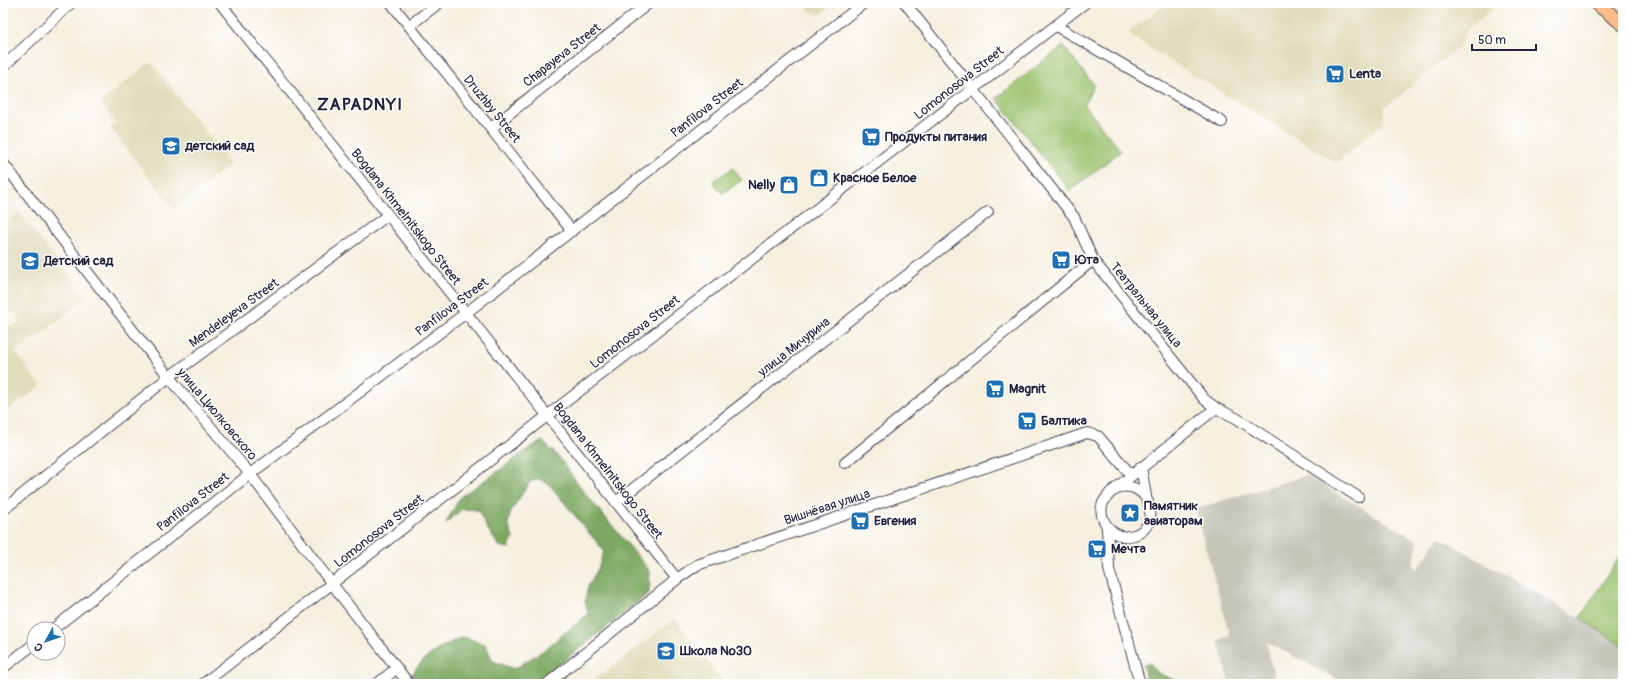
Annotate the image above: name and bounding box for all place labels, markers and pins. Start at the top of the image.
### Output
supermarket icon: Lenta [1324,63,1346,85]
place label: Lenta [1349,66,1381,82]
supermarket icon: Продукты питания [860,126,882,148]
place label: Продукты питания [885,129,987,145]
school or university icon: детский сад [160,135,182,157]
place label: детский сад [184,138,255,154]
shop icon: Красное Белое [808,167,830,189]
place label: Красное Белое [833,170,917,186]
shop icon: Nelly [778,174,800,196]
place label: Nelly [748,177,775,193]
supermarket icon: Юта [1050,249,1072,271]
school or university icon: Детский сад [19,250,41,272]
place label: Юта [1074,252,1099,268]
place label: Детский сад [43,253,114,269]
supermarket icon: Magnit [984,378,1006,400]
place label: Magnit [1009,381,1047,397]
supermarket icon: Балтика [1016,410,1038,432]
place label: Балтика [1041,413,1087,429]
place label: Памятник авиаторам [1144,498,1203,529]
place icon: Памятник авиаторам [1119,502,1141,524]
supermarket icon: Евгения [849,510,871,532]
place label: Евгения [874,513,916,529]
supermarket icon: Мечта [1086,538,1108,560]
place label: Мечта [1111,541,1146,557]
school or university icon: Школа №30 [655,640,677,662]
place label: Школа №30 [679,643,752,659]

